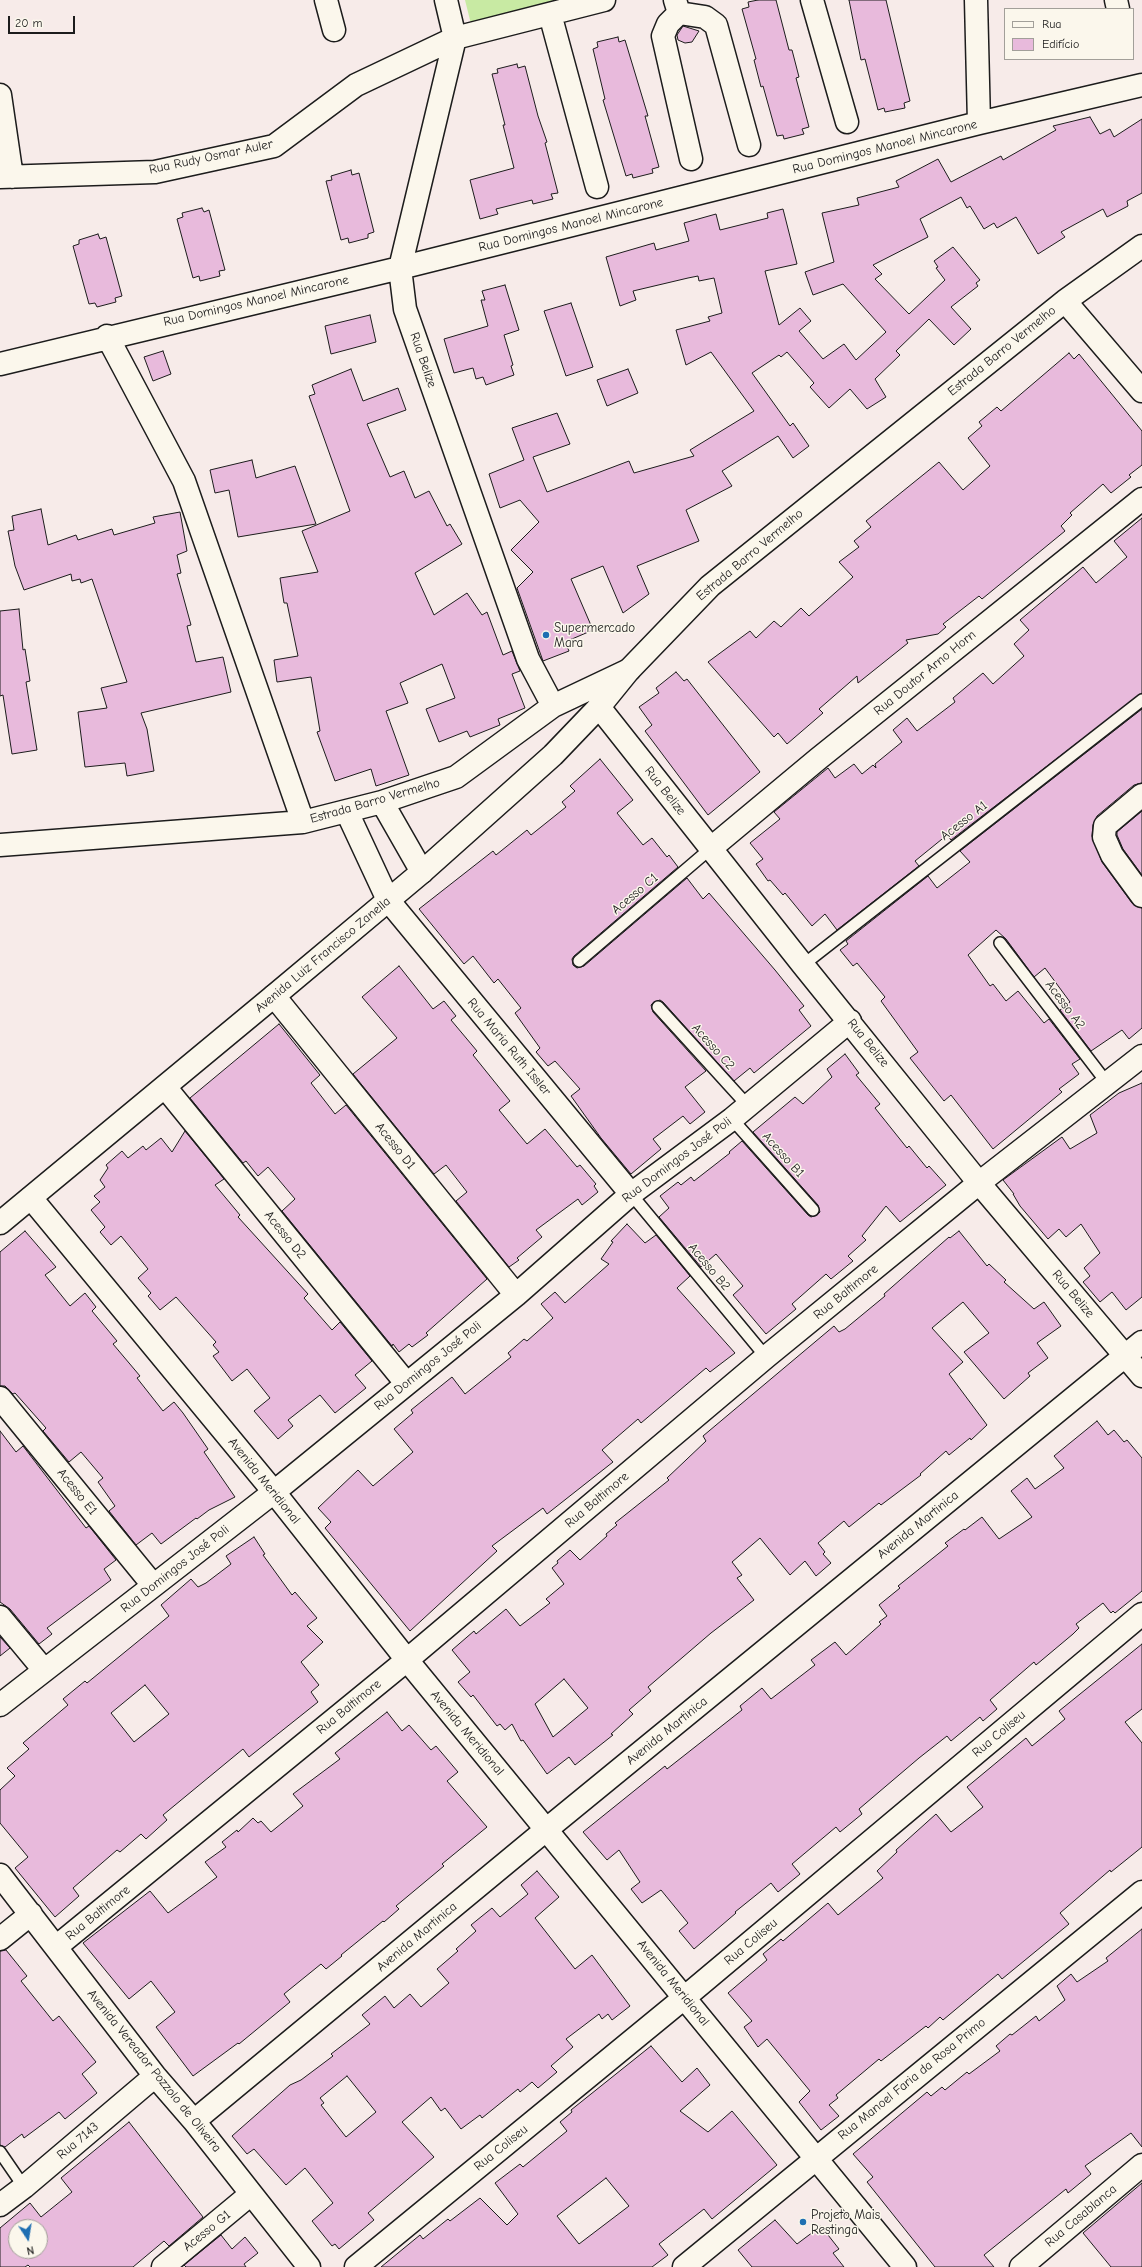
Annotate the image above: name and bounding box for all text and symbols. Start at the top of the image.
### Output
scale bar [10,8,77,34]
legend [1004,8,1134,60]
text: 20 m [15,16,43,30]
text: Rua [1042,17,1061,31]
text: Edifício [1042,37,1079,51]
street label: Rua Domingos Manoel Mincarone [791,116,979,178]
street label: Rua Rudy Osmar Auler [148,136,274,178]
street label: Rua Domingos Manoel Mincarone [477,194,665,256]
street label: Rua Domingos Manoel Mincarone [162,272,350,330]
street label: Estrada Barro Vermelho [945,303,1059,399]
street label: Rua Belize [406,330,440,390]
street label: Estrada Barro Vermelho [693,506,807,604]
place label: Supermercado Mara [554,620,635,651]
street label: Rua Doutor Arno Horn [871,627,979,719]
marker: Supermercado Mara [541,630,551,640]
street label: Rua Belize [641,763,689,819]
street label: Estrada Barro Vermelho [308,775,442,827]
street label: Acesso A1 [938,798,990,844]
street label: Acesso C1 [609,870,661,918]
street label: Avenida Luiz Francisco Zanella [252,894,394,1016]
street label: Acesso A2 [1042,978,1088,1032]
street label: Rua Maria Ruth Issler [464,995,554,1099]
street label: Rua Belize [844,1016,892,1070]
street label: Acesso C2 [688,1021,738,1073]
street label: Rua Domingos José Poli [619,1114,735,1206]
street label: Acesso D1 [371,1119,419,1173]
street label: Acesso B1 [759,1129,807,1181]
street label: Acesso D2 [261,1208,309,1262]
street label: Acesso B2 [685,1240,733,1294]
street label: Rua Baltimore [810,1261,882,1323]
street label: Rua Belize [1048,1267,1098,1321]
street label: Rua Domingos José Poli [371,1318,485,1414]
street label: Avenida Meridional [224,1435,304,1527]
street label: Acesso E1 [54,1466,100,1518]
street label: Rua Baltimore [562,1469,632,1531]
street label: Avenida Martinica [874,1488,962,1562]
street label: Rua Domingos José Poli [118,1522,232,1616]
street label: Rua Baltimore [313,1676,385,1738]
street label: Avenida Meridional [427,1687,507,1779]
street label: Avenida Martinica [623,1694,711,1768]
street label: Rua Coliseu [969,1707,1029,1761]
street label: Rua Baltimore [62,1882,134,1944]
street label: Avenida Martinica [374,1899,460,1975]
street label: Rua Coliseu [721,1915,781,1969]
street label: Avenida Meridional [633,1937,713,2029]
street label: Avenida Vereador Pozzolo de Oliveira [84,1987,224,2155]
street label: Rua Manoel Faria da Rosa Primo [835,2015,989,2143]
street label: Rua 7143 [54,2119,102,2163]
street label: Rua Coliseu [471,2122,531,2174]
street label: Rua Casablanca [1042,2181,1120,2251]
street label: Acesso G1 [180,2207,234,2255]
place label: Projeto Mais Restinga [811,2207,880,2238]
marker: Projeto Mais Restinga [798,2217,808,2227]
north arrow [8,2219,48,2259]
text: N [26,2243,35,2257]

